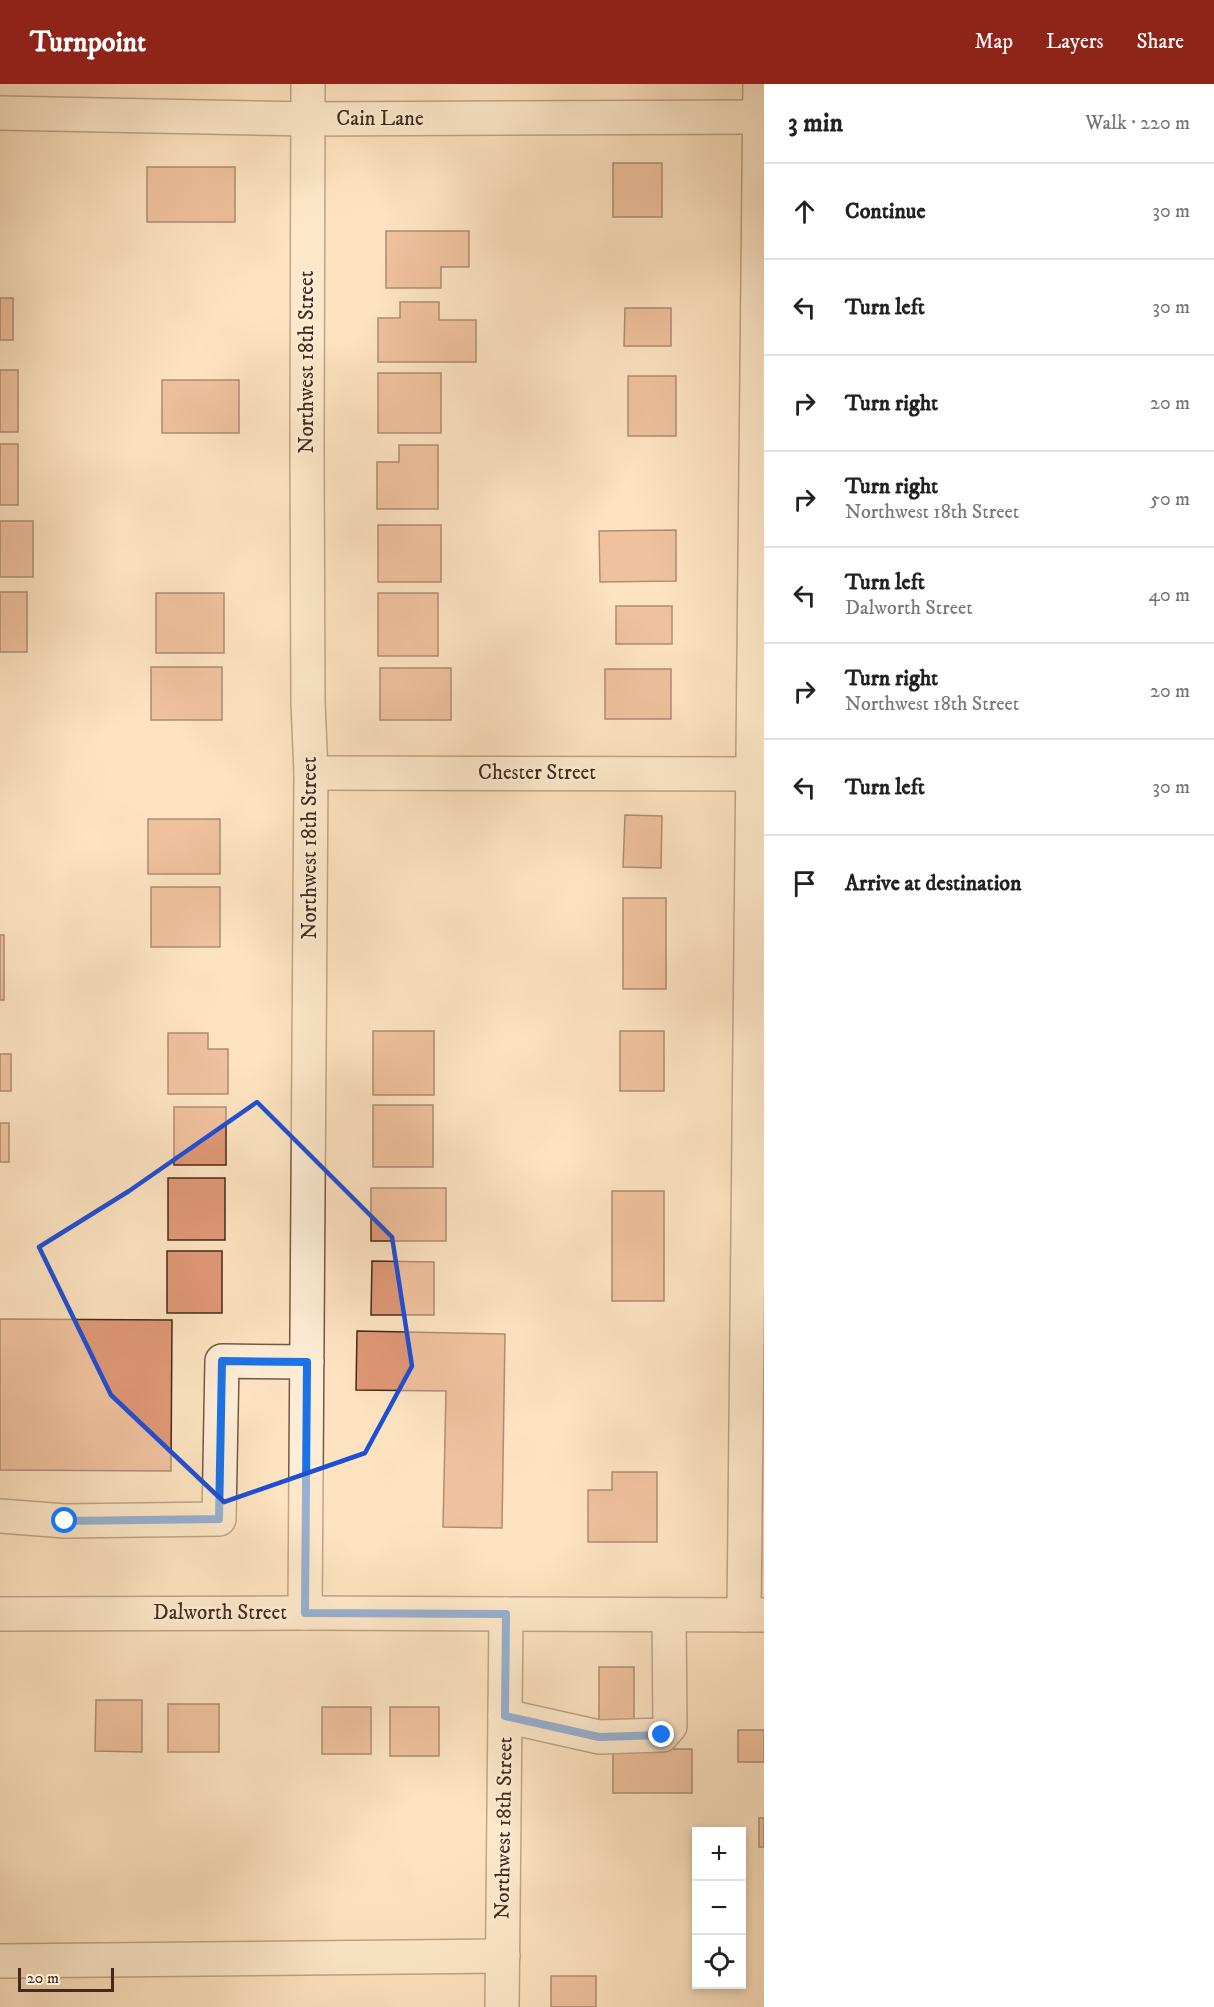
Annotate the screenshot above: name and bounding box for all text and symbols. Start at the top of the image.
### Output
text: Turnpoint [30,25,146,60]
text: Map [974,29,1013,55]
text: Layers [1046,29,1104,55]
text: Share [1137,29,1184,55]
street label: Cain Lane [336,106,424,132]
text: 3 min [788,107,843,140]
text: Walk · 220 m [1085,111,1190,136]
icon: ahead [788,195,821,228]
text: Continue [845,198,926,225]
text: 30 m [1152,199,1190,224]
street label: Northwest 18th Street [294,270,320,453]
icon: left [788,291,821,324]
text: Turn left [845,294,925,321]
text: 30 m [1152,295,1190,320]
icon: right [788,387,821,420]
text: Turn right [845,390,938,417]
text: 20 m [1150,391,1190,416]
text: Turn right [845,473,938,500]
icon: right [788,483,821,516]
text: 50 m [1150,487,1190,512]
text: Northwest 18th Street [845,500,1019,525]
text: Turn left [845,569,925,596]
icon: left [788,579,821,612]
text: 40 m [1148,583,1190,608]
text: Dalworth Street [845,596,973,621]
text: Turn right [845,665,938,692]
icon: right [788,675,821,708]
text: 20 m [1150,679,1190,704]
text: Northwest 18th Street [845,692,1019,717]
street label: Northwest 18th Street [297,756,323,939]
street label: Chester Street [478,760,596,786]
icon: left [788,771,821,804]
text: Turn left [845,774,925,801]
text: 30 m [1152,775,1190,800]
icon: arrive [788,867,821,900]
text: Arrive at destination [845,870,1022,897]
route start [51,1507,77,1533]
street label: Dalworth Street [153,1600,287,1626]
route end [648,1721,674,1747]
street label: Northwest 18th Street [489,1736,519,1920]
map controls [692,1827,746,1989]
button: + [692,1827,746,1881]
button: − [692,1881,746,1935]
button: locate [692,1935,746,1989]
scale bar [18,1965,114,1992]
text: 20 m [27,1968,59,1988]

